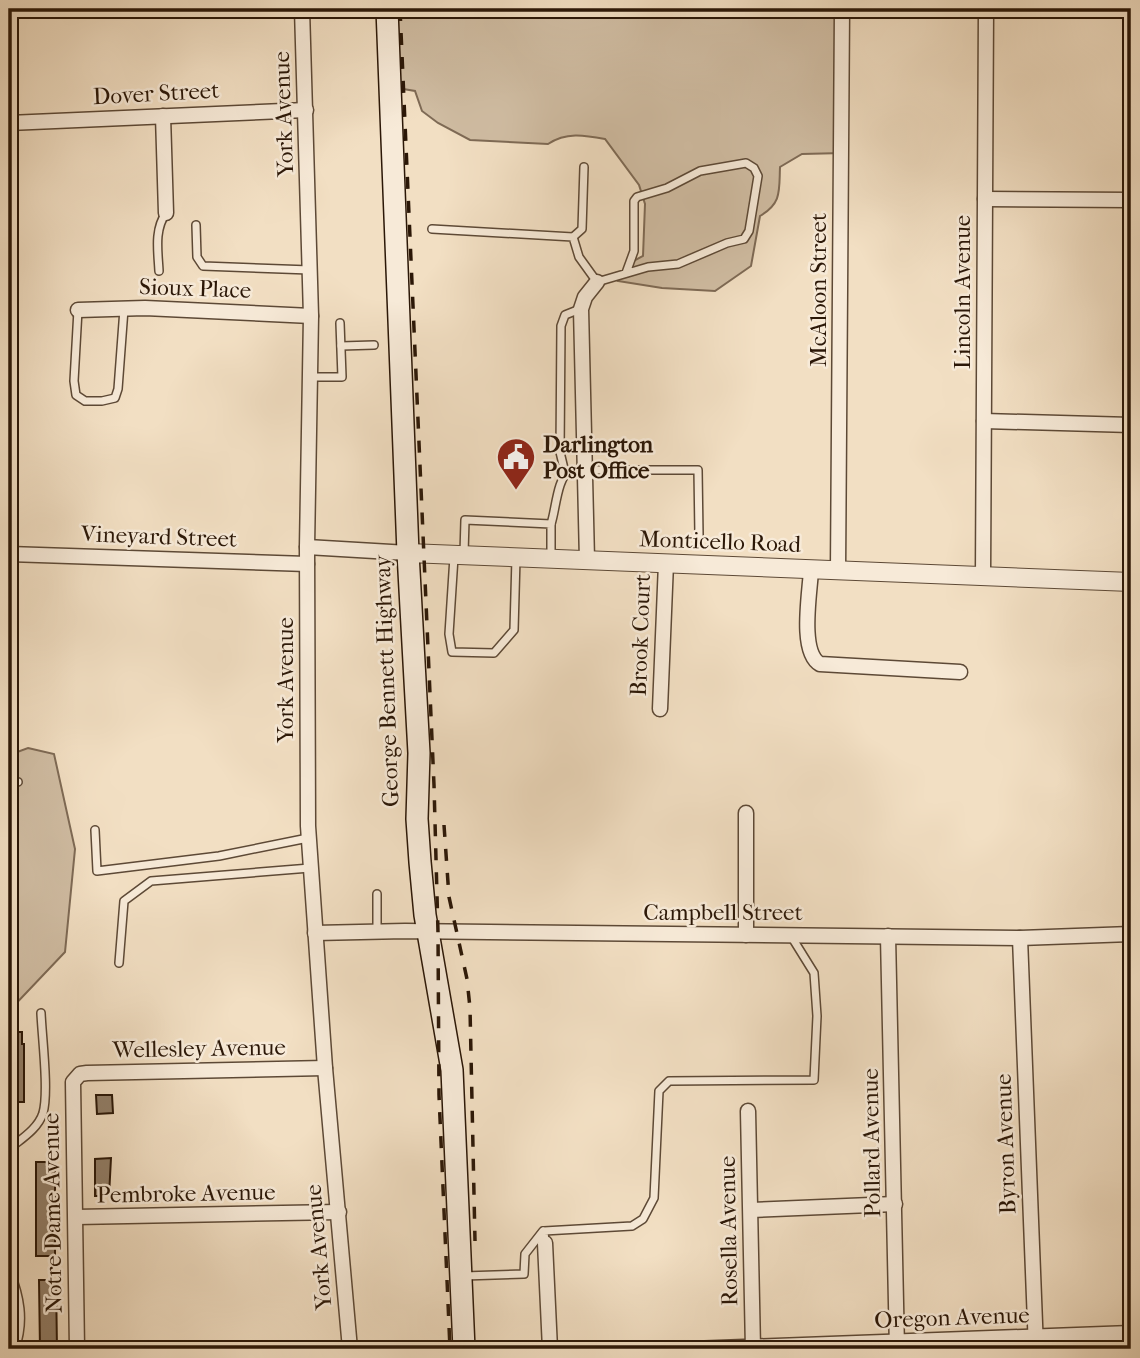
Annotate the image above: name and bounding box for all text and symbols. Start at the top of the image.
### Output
street label: York Avenue [268,51,299,178]
street label: Dover Street [92,77,220,110]
street label: McAloon Street [805,213,832,367]
street label: Lincoln Avenue [949,215,976,369]
street label: Sioux Place [138,273,252,304]
place label: Darlington Post Office [543,431,654,484]
public building icon: Darlington Post Office [495,436,537,491]
street label: Vineyard Street [79,520,238,553]
street label: Monticello Road [639,525,802,558]
street label: George Bennett Highway [369,554,404,807]
street label: Brook Court [625,573,656,697]
street label: York Avenue [272,617,299,744]
street label: Campbell Street [643,899,803,926]
street label: Wellesley Avenue [111,1033,286,1064]
street label: Pollard Avenue [857,1068,886,1218]
street label: Byron Avenue [990,1073,1021,1215]
street label: Notre Dame Avenue [37,1113,68,1313]
street label: Rosella Avenue [714,1156,743,1306]
street label: Pembroke Avenue [96,1178,276,1209]
street label: York Avenue [300,1183,338,1312]
street label: Oregon Avenue [874,1301,1030,1334]

